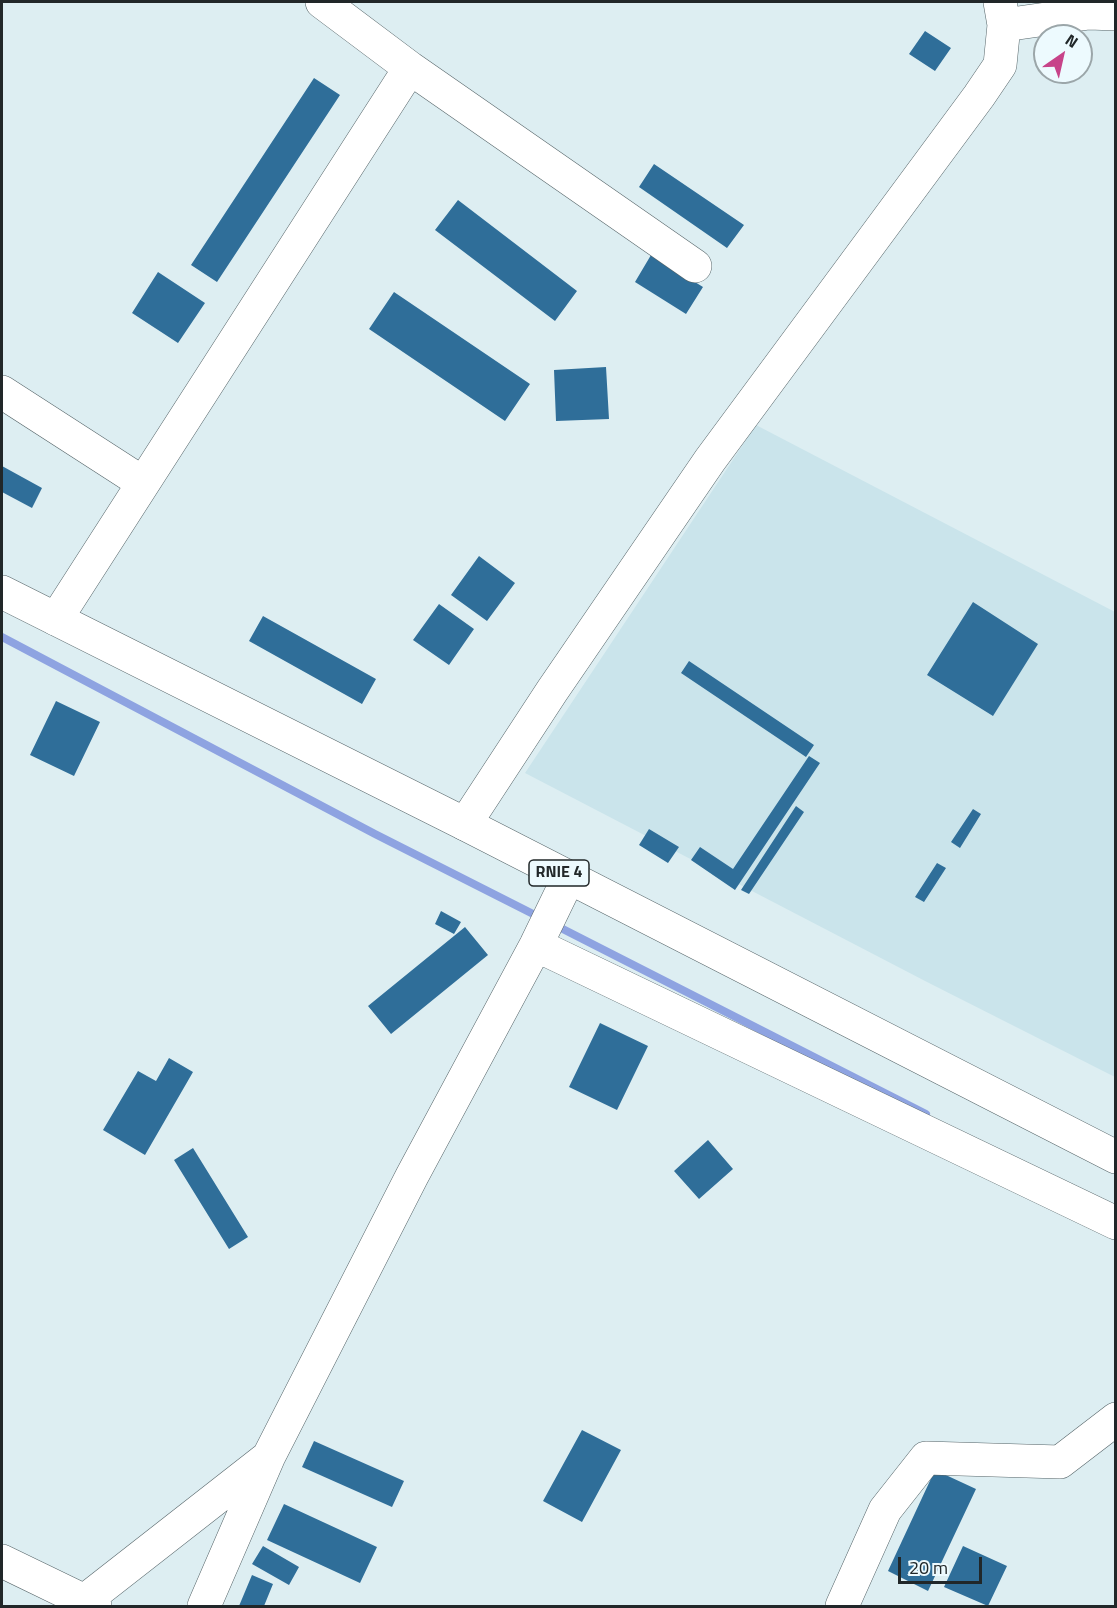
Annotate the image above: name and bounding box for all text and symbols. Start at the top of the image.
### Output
north arrow [1033,24,1093,84]
text: N [1061,28,1083,54]
road number: RNIE 4 [529,860,589,886]
scale bar [901,1545,985,1583]
text: 20 m [909,1554,948,1581]

